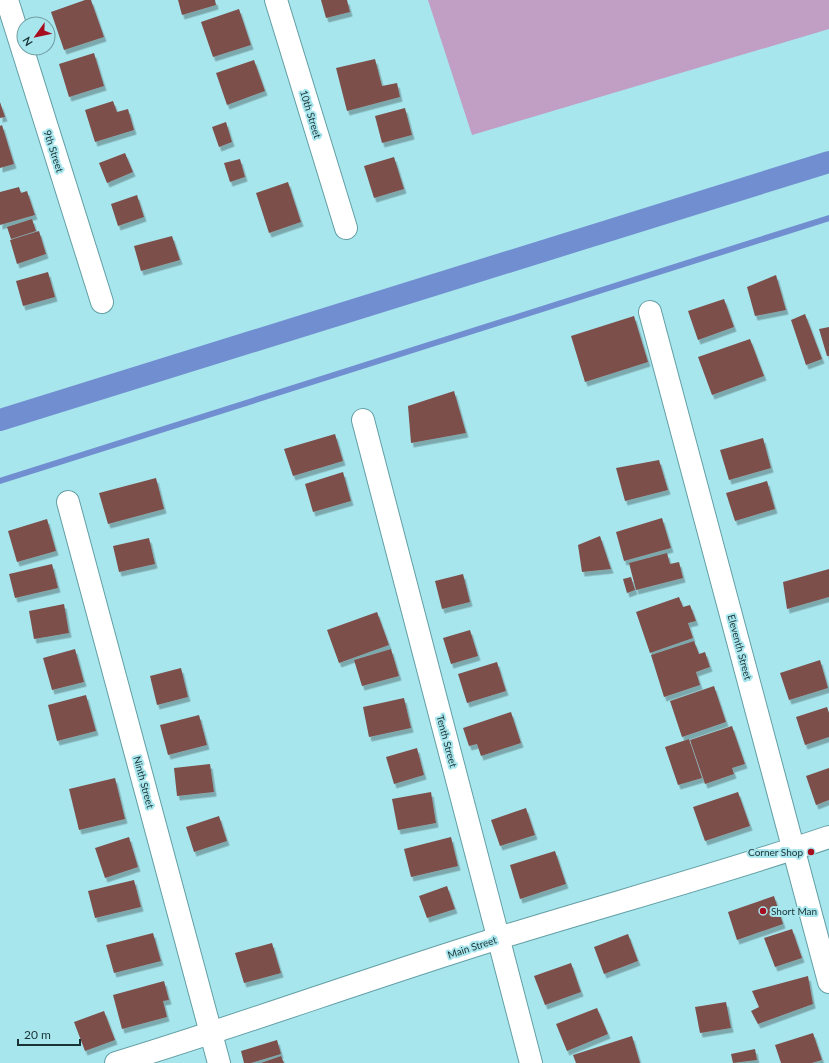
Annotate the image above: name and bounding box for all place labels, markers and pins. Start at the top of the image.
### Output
place label: Corner Shop [748,846,803,858]
marker: Corner Shop [806,847,816,857]
place label: Short Man [771,905,817,917]
marker: Short Man [758,906,768,916]

